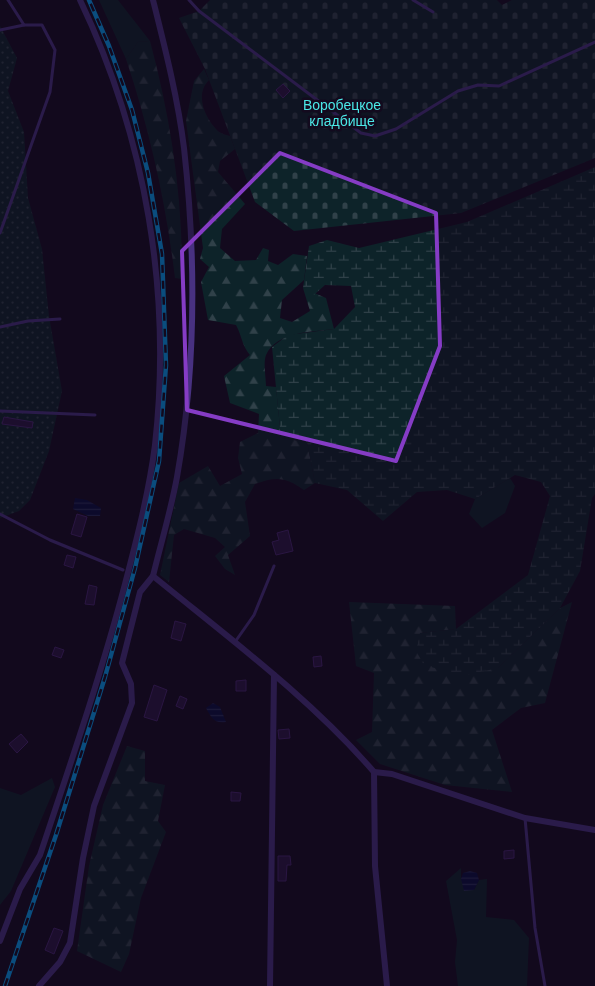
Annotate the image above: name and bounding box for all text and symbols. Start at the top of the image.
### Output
park label: Воробецкое кладбище [303,96,381,129]

